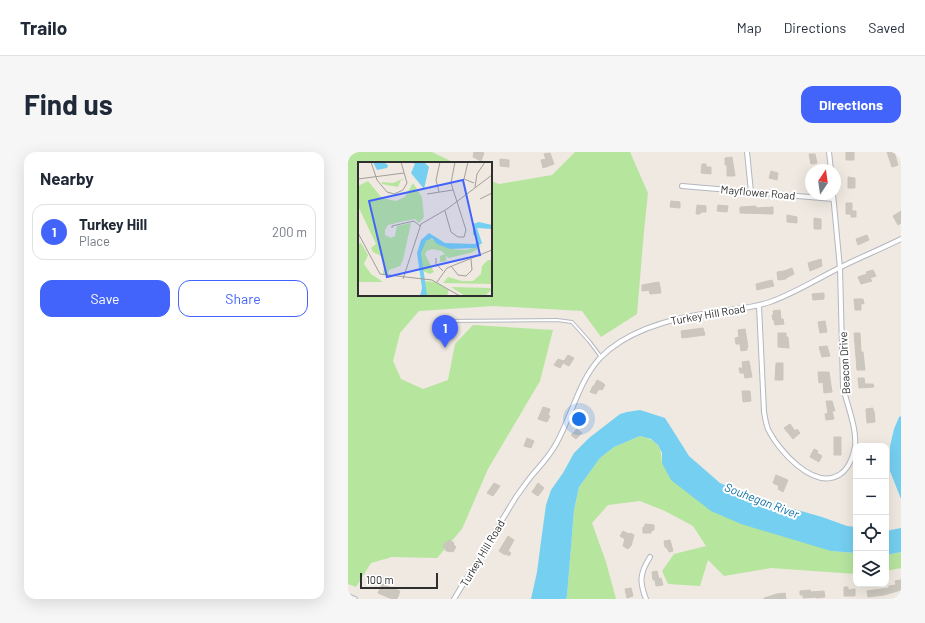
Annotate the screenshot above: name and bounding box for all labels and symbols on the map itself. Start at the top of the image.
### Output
inset map [358,162,492,296]
north arrow [805,164,841,200]
street label: Mayflower Road [720,182,796,202]
street label: Turkey Hill Road [670,301,746,327]
pin: 1 [432,315,458,348]
street label: Beacon Drive [836,331,852,395]
your location [569,409,589,429]
water label: Souhegan River [723,479,802,521]
street label: Turkey Hill Road [457,517,507,589]
scale bar [360,571,438,590]

